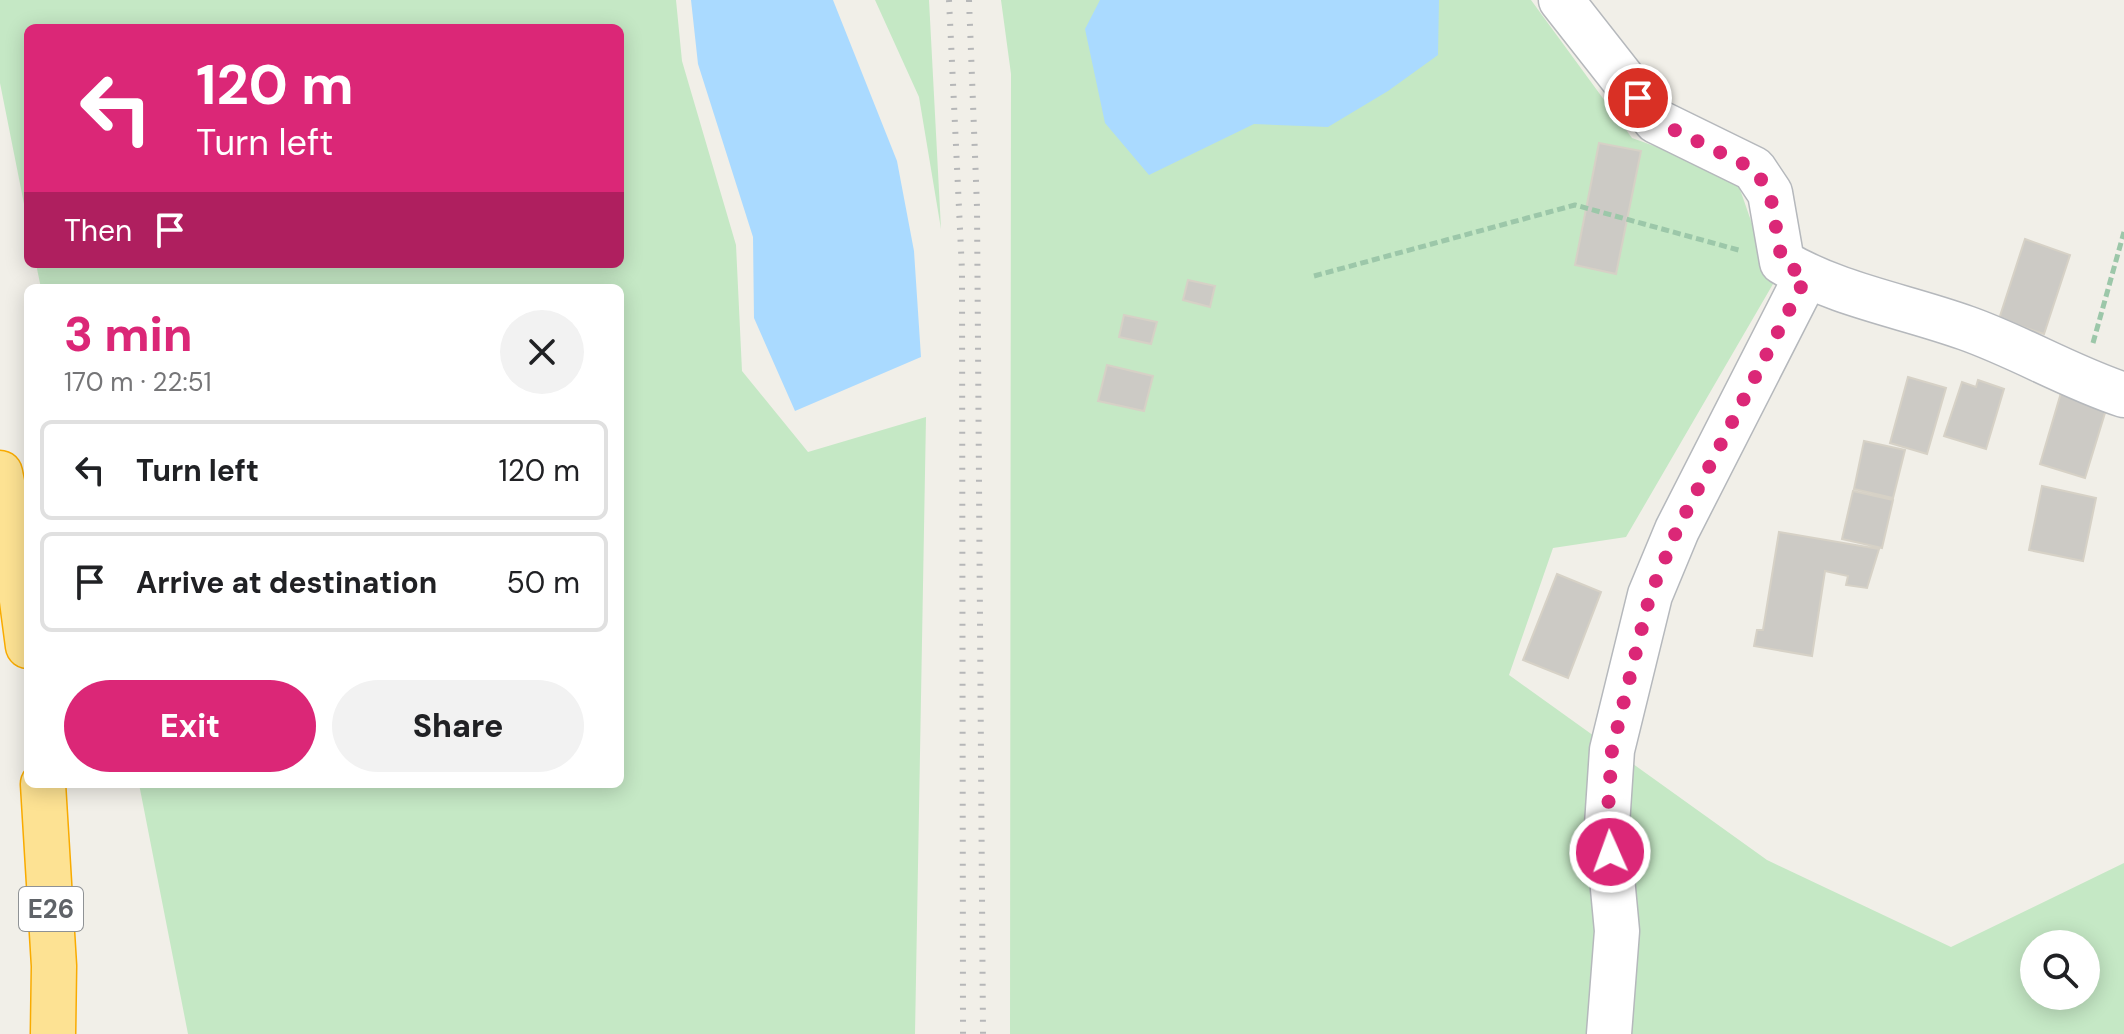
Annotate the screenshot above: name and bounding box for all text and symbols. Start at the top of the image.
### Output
text: 120 m [196,48,354,121]
icon: left [64,56,168,160]
pin [1604,64,1672,132]
icon: arrive [1616,76,1660,120]
text: Turn left [196,119,333,166]
icon: arrive [148,208,192,252]
text: Then [64,211,132,250]
text: 3 min [64,303,193,366]
button: close [500,310,584,394]
text: 170 m · 22:51 [64,365,212,399]
icon: left [68,448,112,492]
text: Turn left [136,451,259,490]
text: 120 m [498,451,580,490]
icon: arrive [68,560,112,604]
text: Arrive at destination [136,563,437,602]
text: 50 m [506,563,580,602]
button: Exit [64,680,316,772]
button: Share [332,680,584,772]
position arrow [1568,810,1652,894]
road number: E26 [19,887,83,931]
map controls [2020,930,2100,1010]
button: search [2020,930,2100,1010]

